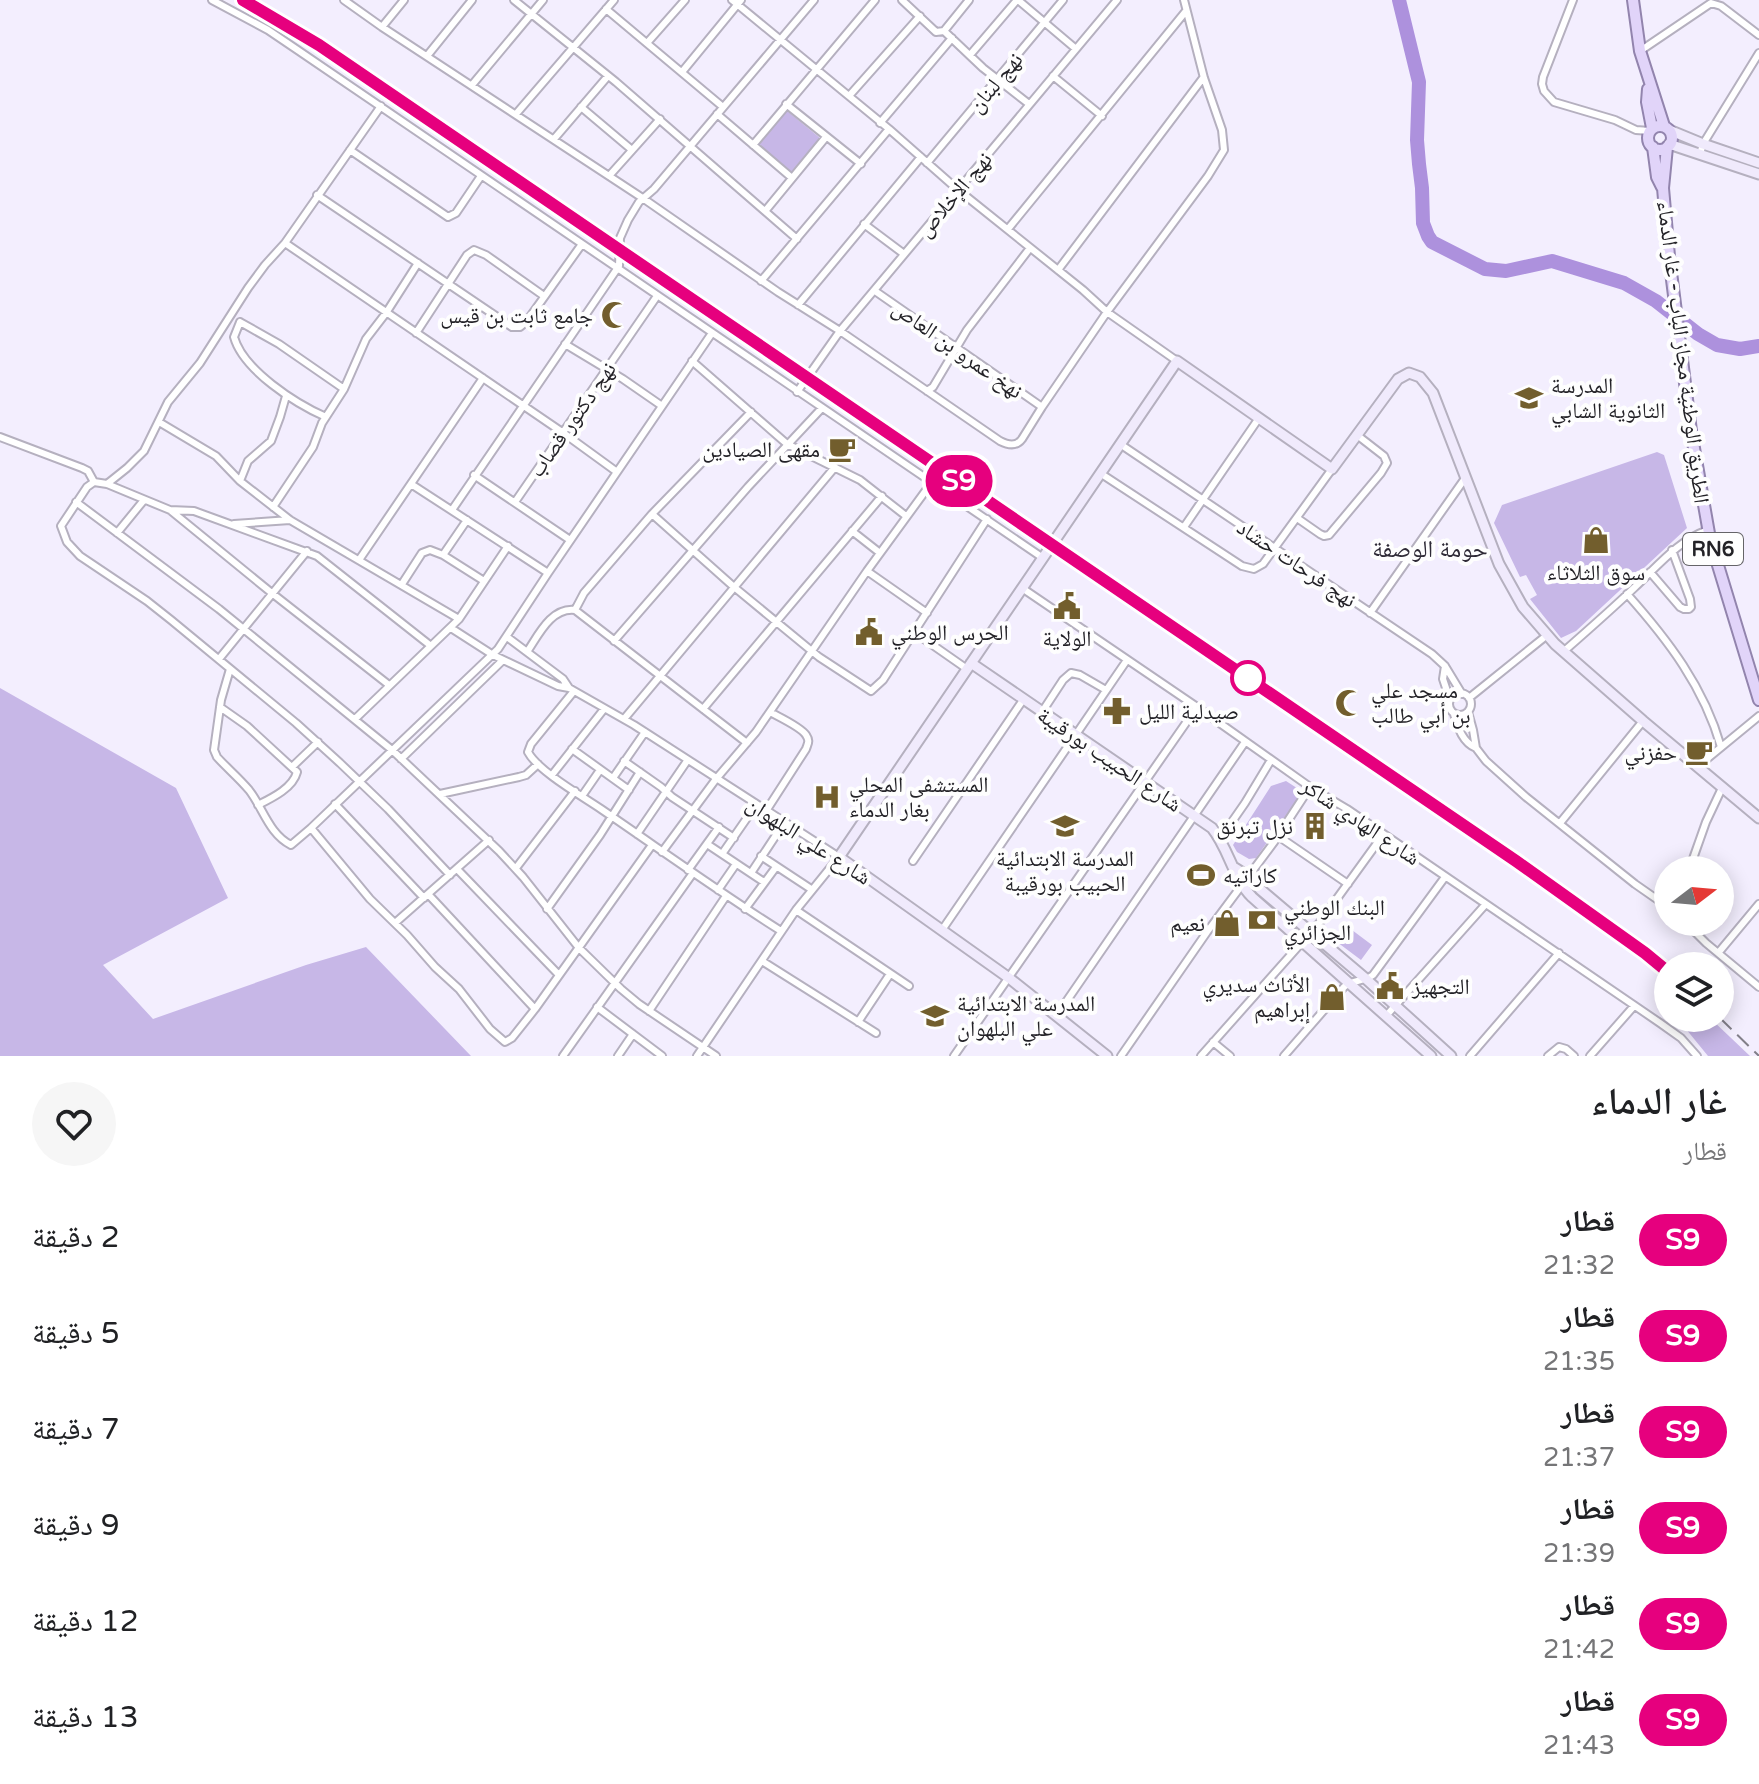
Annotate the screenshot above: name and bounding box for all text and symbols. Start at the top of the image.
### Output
street label: نهج لبنان [963,47,1028,118]
street label: نهج الإخلاص [912,147,998,242]
street label: الطريق الوطنية مجاز الباب - غار الدماء [1652,199,1714,505]
street label: نهخ عمرو بن العاص [887,295,1028,404]
mosque icon: جامع ثابت بن قیس [600,300,630,330]
place label: جامع ثابت بن قیس [440,303,593,329]
street label: نهج دكتور قصاب [524,357,622,482]
place label: المدرسة الثانوية الشابي [1551,373,1665,428]
school or university icon: المدرسة الثانوية الشابي [1514,383,1544,413]
cafe icon: مقهى الصيادين [827,434,857,464]
place label: مقهى الصيادين [702,437,820,463]
line badge: S9 [923,455,995,507]
text: S9 [942,464,976,498]
street label: نهج فرحات حشاد [1232,514,1361,613]
shop icon: سوق الثلاثاء [1581,525,1611,555]
road number: RN6 [1683,533,1743,565]
district label: حومة الوصفة [1372,535,1488,564]
place label: سوق الثلاثاء [1547,560,1645,586]
public building icon: الولاية [1052,591,1082,621]
public building icon: الحرس الوطني [854,617,884,647]
place label: الحرس الوطني [891,620,1009,650]
place label: الولاية [1042,626,1092,652]
unlabelled marker [1231,661,1265,695]
place label: مسجد علي بن أبي طالب [1371,678,1470,733]
mosque icon: مسجد علي بن أبي طالب [1334,688,1364,718]
pharmacy icon: صيدلية الليل [1102,696,1132,726]
place label: صيدلية الليل [1139,699,1239,725]
street label: شارع الحبيب بورقيبة [1032,702,1187,818]
cafe icon: حفزني [1684,737,1714,767]
place label: حفزني [1624,740,1677,770]
place label: المستشفى المحلي بغار الدماء [849,772,989,823]
street label: شارع الهادي شاكر [1293,772,1425,874]
hospital icon: المستشفى المحلي بغار الدماء [812,782,842,812]
street label: شارع علي البلهوان [739,791,876,894]
school or university icon: المدرسة الابتدائية الحبيب بورقيبة [1050,811,1080,841]
building icon: نزل تبرنق [1300,811,1330,841]
place label: نزل تبرنق [1216,814,1293,840]
place label: المدرسة الابتدائية الحبيب بورقيبة [996,846,1134,897]
north arrow [1654,856,1734,936]
map controls [1654,856,1734,1032]
sports icon: كاراتيه [1186,860,1216,890]
place label: كاراتيه [1223,863,1277,889]
place label: البنك الوطني الجزائري [1284,895,1385,950]
bank icon: البنك الوطني الجزائري [1247,905,1277,935]
shop icon: نعيم [1212,908,1242,938]
place label: نعيم [1170,911,1205,938]
button: layers [1654,952,1734,1032]
public building icon: التجهيز [1375,971,1405,1001]
place label: الأثاث سديري إبراهيم [1203,972,1310,1024]
place label: التجهيز [1411,974,1470,1000]
shop icon: الأثاث سديري إبراهيم [1317,982,1347,1012]
place label: المدرسة الابتدائية علي البلهوان [957,991,1095,1046]
school or university icon: المدرسة الابتدائية علي البلهوان [920,1001,950,1031]
text: غار الدماء [1591,1079,1727,1125]
button: heart [32,1082,116,1166]
text: قطار [1683,1136,1727,1167]
text: قطار [1561,1203,1615,1240]
text: 2 دقيقة [32,1219,120,1256]
text: S9 [1666,1223,1700,1257]
text: 21:32 [1543,1250,1615,1281]
text: قطار [1561,1299,1615,1336]
text: 5 دقيقة [32,1315,120,1352]
text: S9 [1666,1319,1700,1353]
text: 21:35 [1543,1346,1615,1377]
text: قطار [1561,1395,1615,1432]
text: 7 دقيقة [32,1411,120,1448]
text: S9 [1666,1415,1700,1449]
text: 21:37 [1543,1442,1615,1473]
text: قطار [1561,1491,1615,1528]
text: 9 دقيقة [32,1507,120,1544]
text: S9 [1666,1511,1700,1545]
text: 21:39 [1543,1538,1615,1569]
text: قطار [1561,1587,1615,1624]
text: 12 دقيقة [32,1603,138,1640]
text: S9 [1666,1607,1700,1641]
text: 21:42 [1543,1634,1615,1665]
text: قطار [1561,1683,1615,1720]
text: 13 دقيقة [32,1699,138,1736]
text: S9 [1666,1703,1700,1737]
text: 21:43 [1543,1730,1615,1761]

